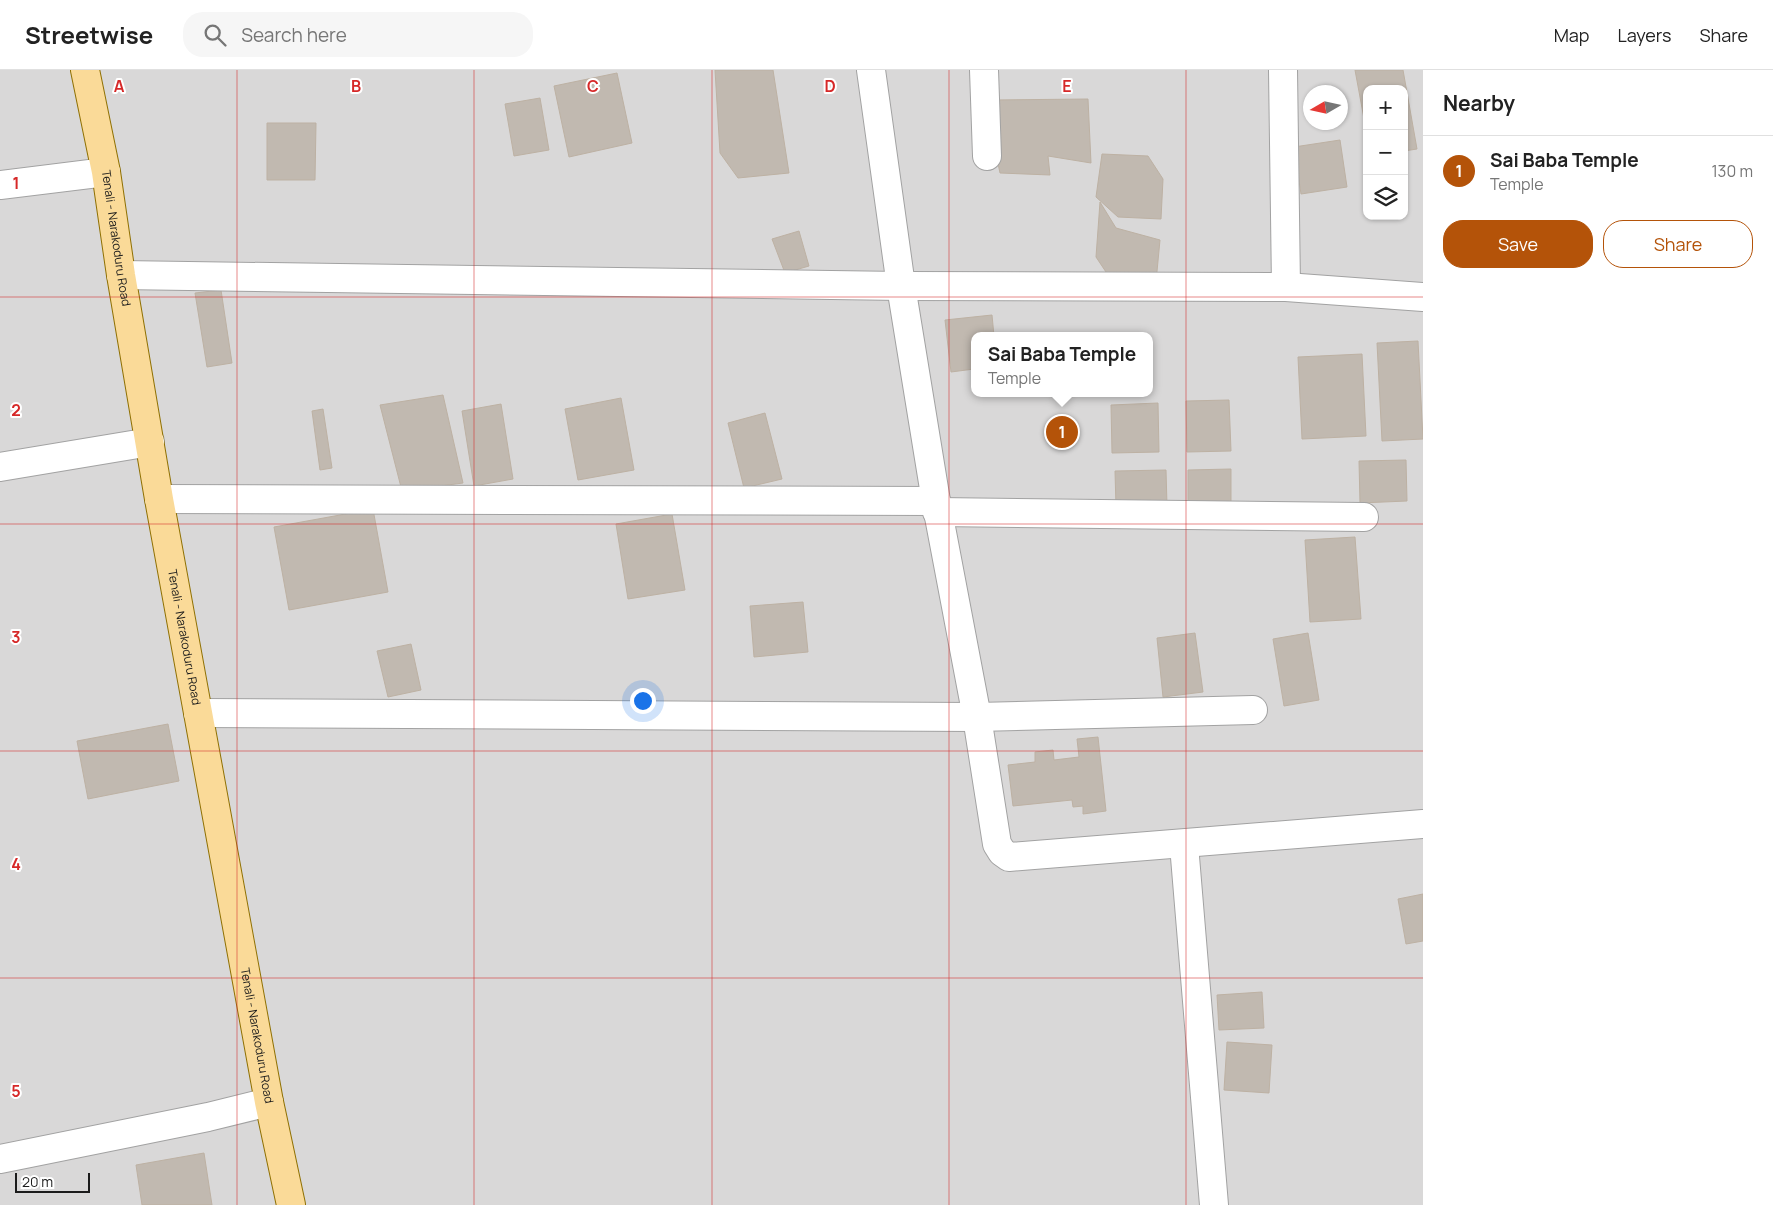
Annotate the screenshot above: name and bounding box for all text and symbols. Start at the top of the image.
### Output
search box [183,12,533,57]
text: Streetwise [25,18,153,51]
icon: search [201,21,229,49]
text: Search here [241,22,347,48]
text: Map [1554,23,1589,47]
text: Layers [1617,23,1671,47]
text: Share [1699,23,1748,47]
text: A [114,75,125,97]
text: B [351,75,361,97]
text: C [587,75,599,97]
text: D [824,75,836,97]
text: E [1062,75,1072,97]
north arrow [1303,85,1348,130]
map controls [1363,85,1408,220]
button: + [1363,85,1408,130]
text: Nearby [1443,89,1515,117]
button: − [1363,130,1408,175]
text: Sai Baba Temple [1490,147,1639,173]
text: 1 [1455,160,1463,182]
text: 130 m [1711,160,1753,182]
street label: Tenali - Narakoduru Road [98,169,135,307]
text: 1 [12,172,20,194]
text: Temple [1490,173,1544,195]
button: layers [1363,175,1408,220]
button: Save [1443,220,1593,268]
button: Share [1603,220,1753,268]
popup [971,332,1153,397]
text: Sai Baba Temple [988,341,1136,367]
text: Temple [988,367,1041,389]
text: 2 [11,399,21,421]
pin: 1 [1046,413,1078,451]
street label: Tenali - Narakoduru Road [164,568,205,706]
text: 3 [11,626,21,648]
your location [630,688,656,714]
text: 4 [11,853,21,875]
street label: Tenali - Narakoduru Road [237,966,278,1105]
text: 5 [11,1080,21,1102]
scale bar [15,1170,90,1193]
text: 20 m [22,1172,53,1191]

